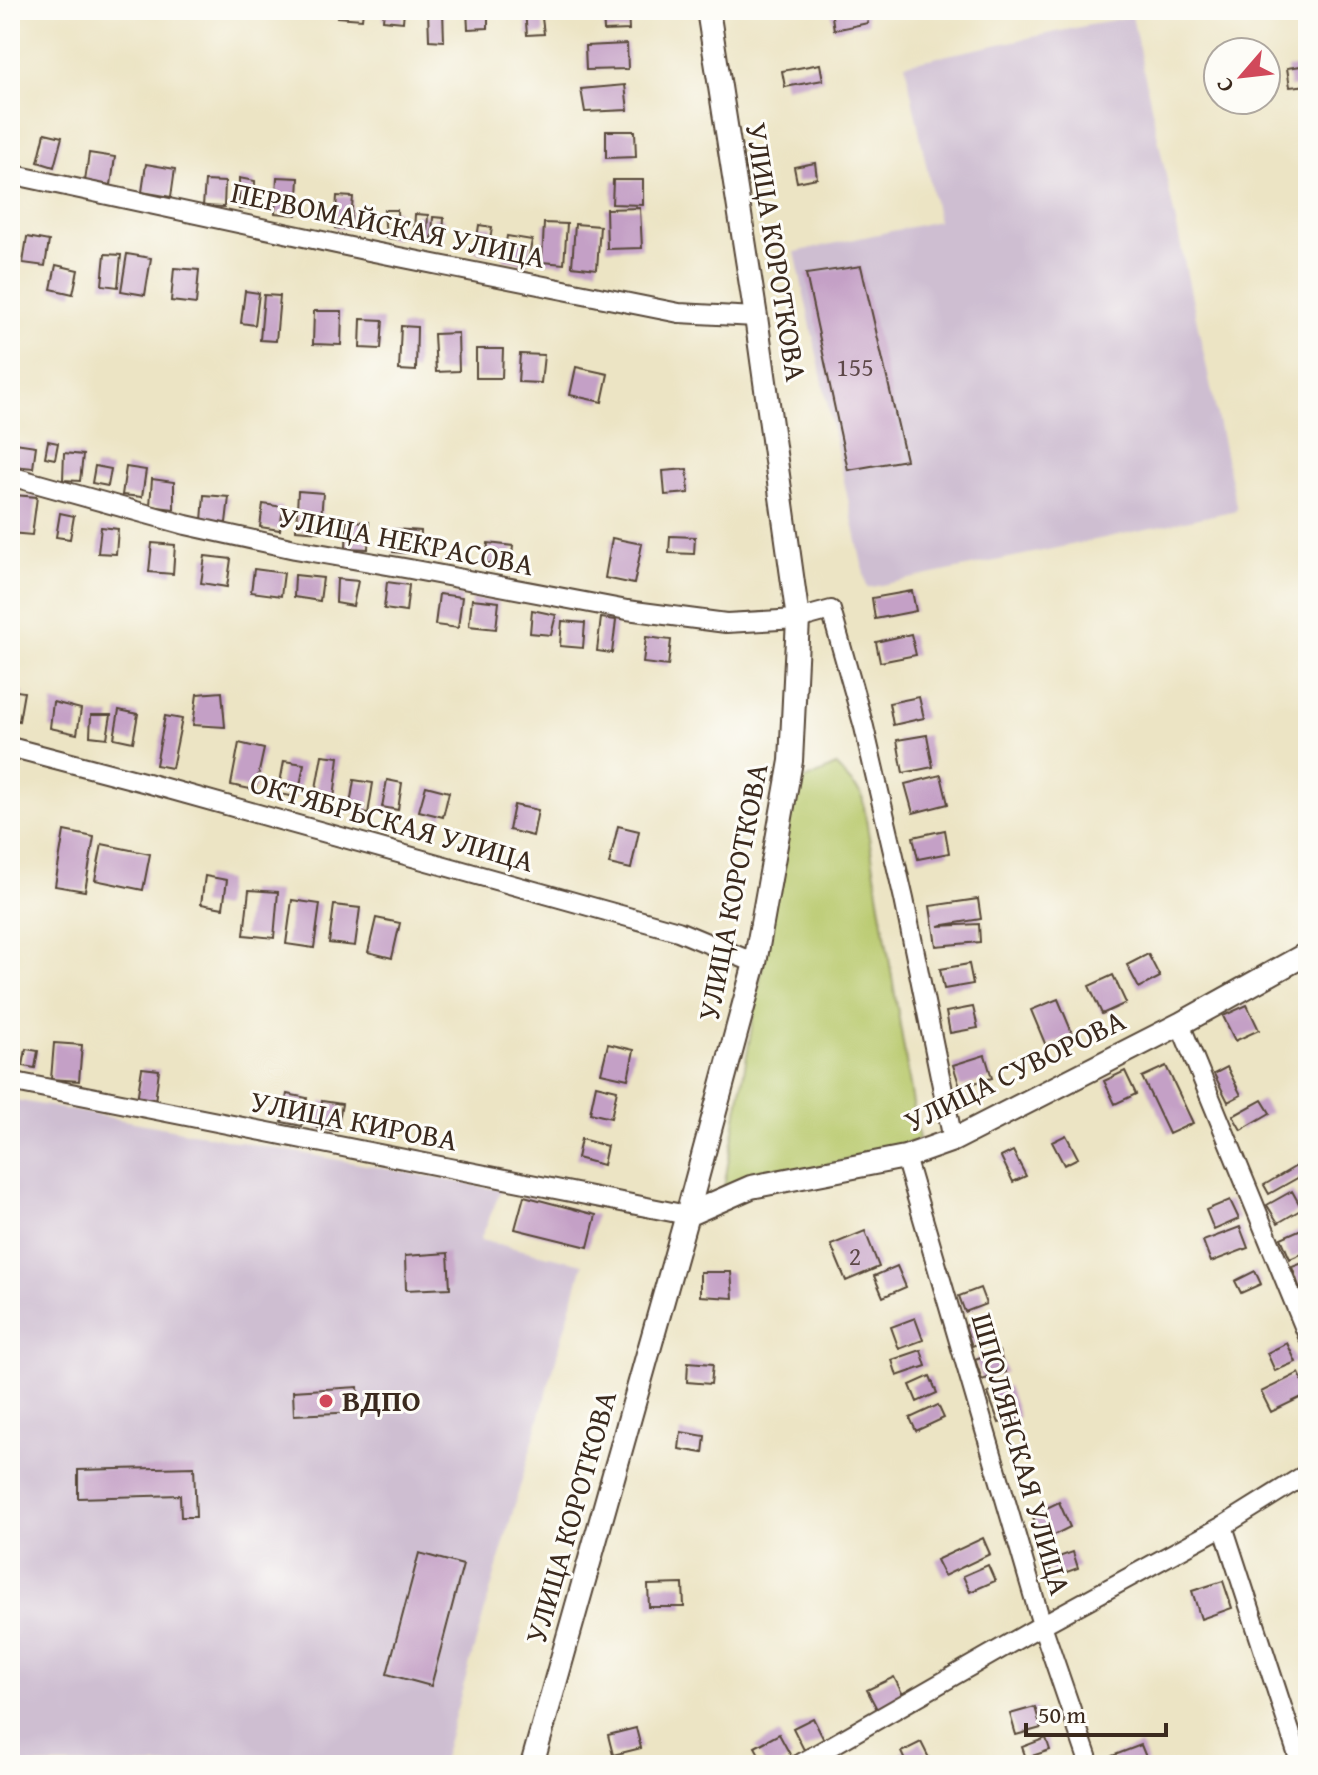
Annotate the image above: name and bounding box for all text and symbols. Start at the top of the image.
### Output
north arrow [1202,36,1282,116]
text: С [1207,72,1241,98]
street label: УЛИЦА КОРОТКОВА [735,119,819,384]
street label: ПЕРВОМАЙСКАЯ УЛИЦА [227,169,549,279]
house number: 155 [836,347,874,386]
street label: УЛИЦА НЕКРАСОВА [275,494,538,586]
street label: ОКТЯБРЬСКАЯ УЛИЦА [245,759,539,883]
street label: УЛИЦА КОРОТКОВА [685,759,779,1024]
street label: УЛИЦА СУВОРОВА [897,997,1133,1143]
street label: УЛИЦА КИРОВА [247,1078,461,1162]
house number: 2 [849,1236,861,1275]
street label: ШПОЛЯНСКАЯ УЛИЦА [961,1308,1083,1600]
place label: ВДПО [342,1378,421,1422]
street label: УЛИЦА КОРОТКОВА [513,1385,627,1648]
marker: ВДПО [317,1392,335,1410]
scale bar [1026,1687,1166,1737]
text: 50 m [1038,1697,1086,1732]

